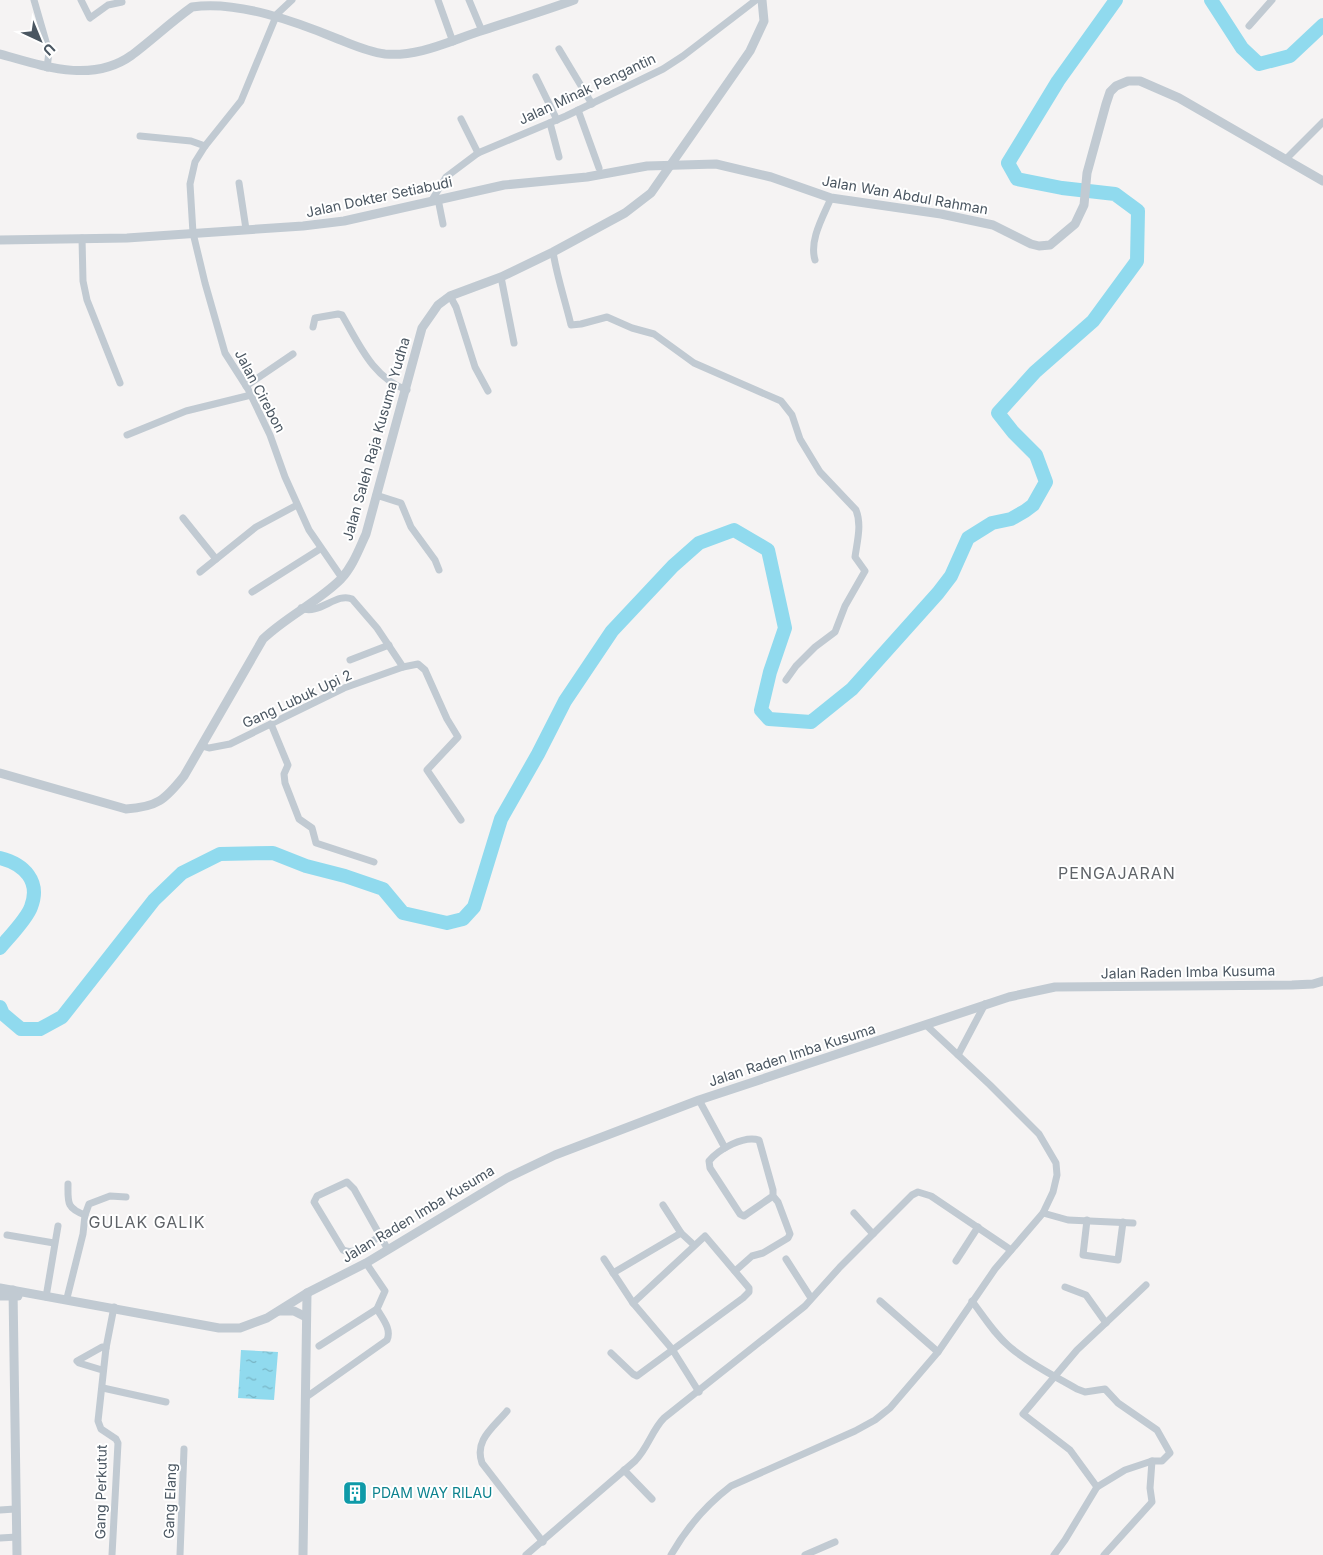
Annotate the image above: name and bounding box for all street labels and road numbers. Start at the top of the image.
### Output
street label: Jalan Minak Pengantin [516,49,658,128]
street label: Jalan Wan Abdul Rahman [821,172,989,217]
street label: Jalan Dokter Setiabudi [304,173,454,220]
street label: Jalan Saleh Raja Kusuma Yudha [338,335,413,543]
street label: Jalan Cirebon [231,346,289,435]
street label: Gang Lubuk Upi 2 [239,666,354,731]
street label: Jalan Raden Imba Kusuma [1101,961,1275,982]
street label: Jalan Raden Imba Kusuma [706,1019,878,1090]
street label: Jalan Raden Imba Kusuma [339,1161,497,1266]
street label: Gang Perkutut [91,1444,110,1540]
street label: Gang Elang [160,1463,179,1539]

